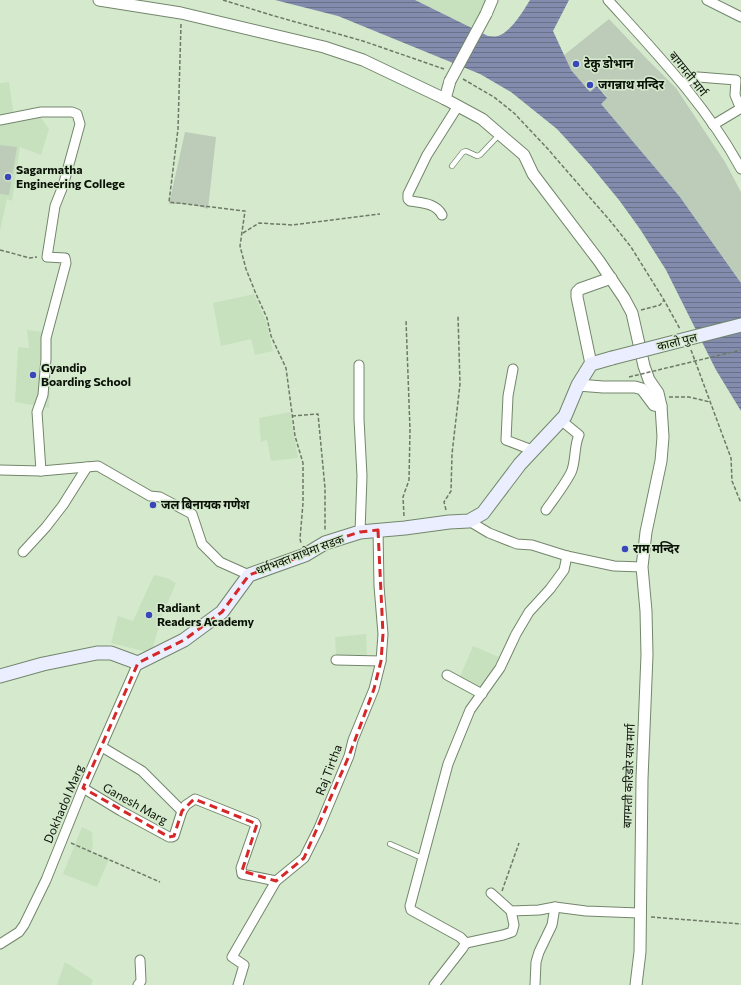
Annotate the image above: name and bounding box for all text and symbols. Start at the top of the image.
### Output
street label: बागमती मार्ग [667,48,712,99]
place label: टेकु डोभान [584,56,634,73]
marker: टेकु डोभान [571,59,581,69]
place label: जगन्नाथ मन्दिर [598,77,665,91]
marker: जगन्नाथ मन्दिर [585,80,595,90]
place label: Sagarmatha Engineering College [16,162,125,190]
marker: Sagarmatha Engineering College [3,172,13,182]
street label: कालो पुल [655,329,700,355]
place label: Gyandip Boarding School [41,360,131,388]
marker: Gyandip Boarding School [28,370,38,380]
place label: जल बिनायक गणेश [161,497,250,511]
marker: जल बिनायक गणेश [148,500,158,510]
street label: धर्मभक्त माथेमा सडक [254,531,346,577]
place label: राम मन्दिर [633,541,680,555]
marker: राम मन्दिर [620,544,630,554]
place label: Radiant Readers Academy [157,600,255,628]
marker: Radiant Readers Academy [144,610,154,620]
street label: बागमती करिडोर यल मार्ग [619,722,637,828]
street label: Raj Tirtha [312,742,344,797]
street label: Dokhadol Marg [40,762,86,845]
street label: Ganesh Marg [101,780,171,827]

